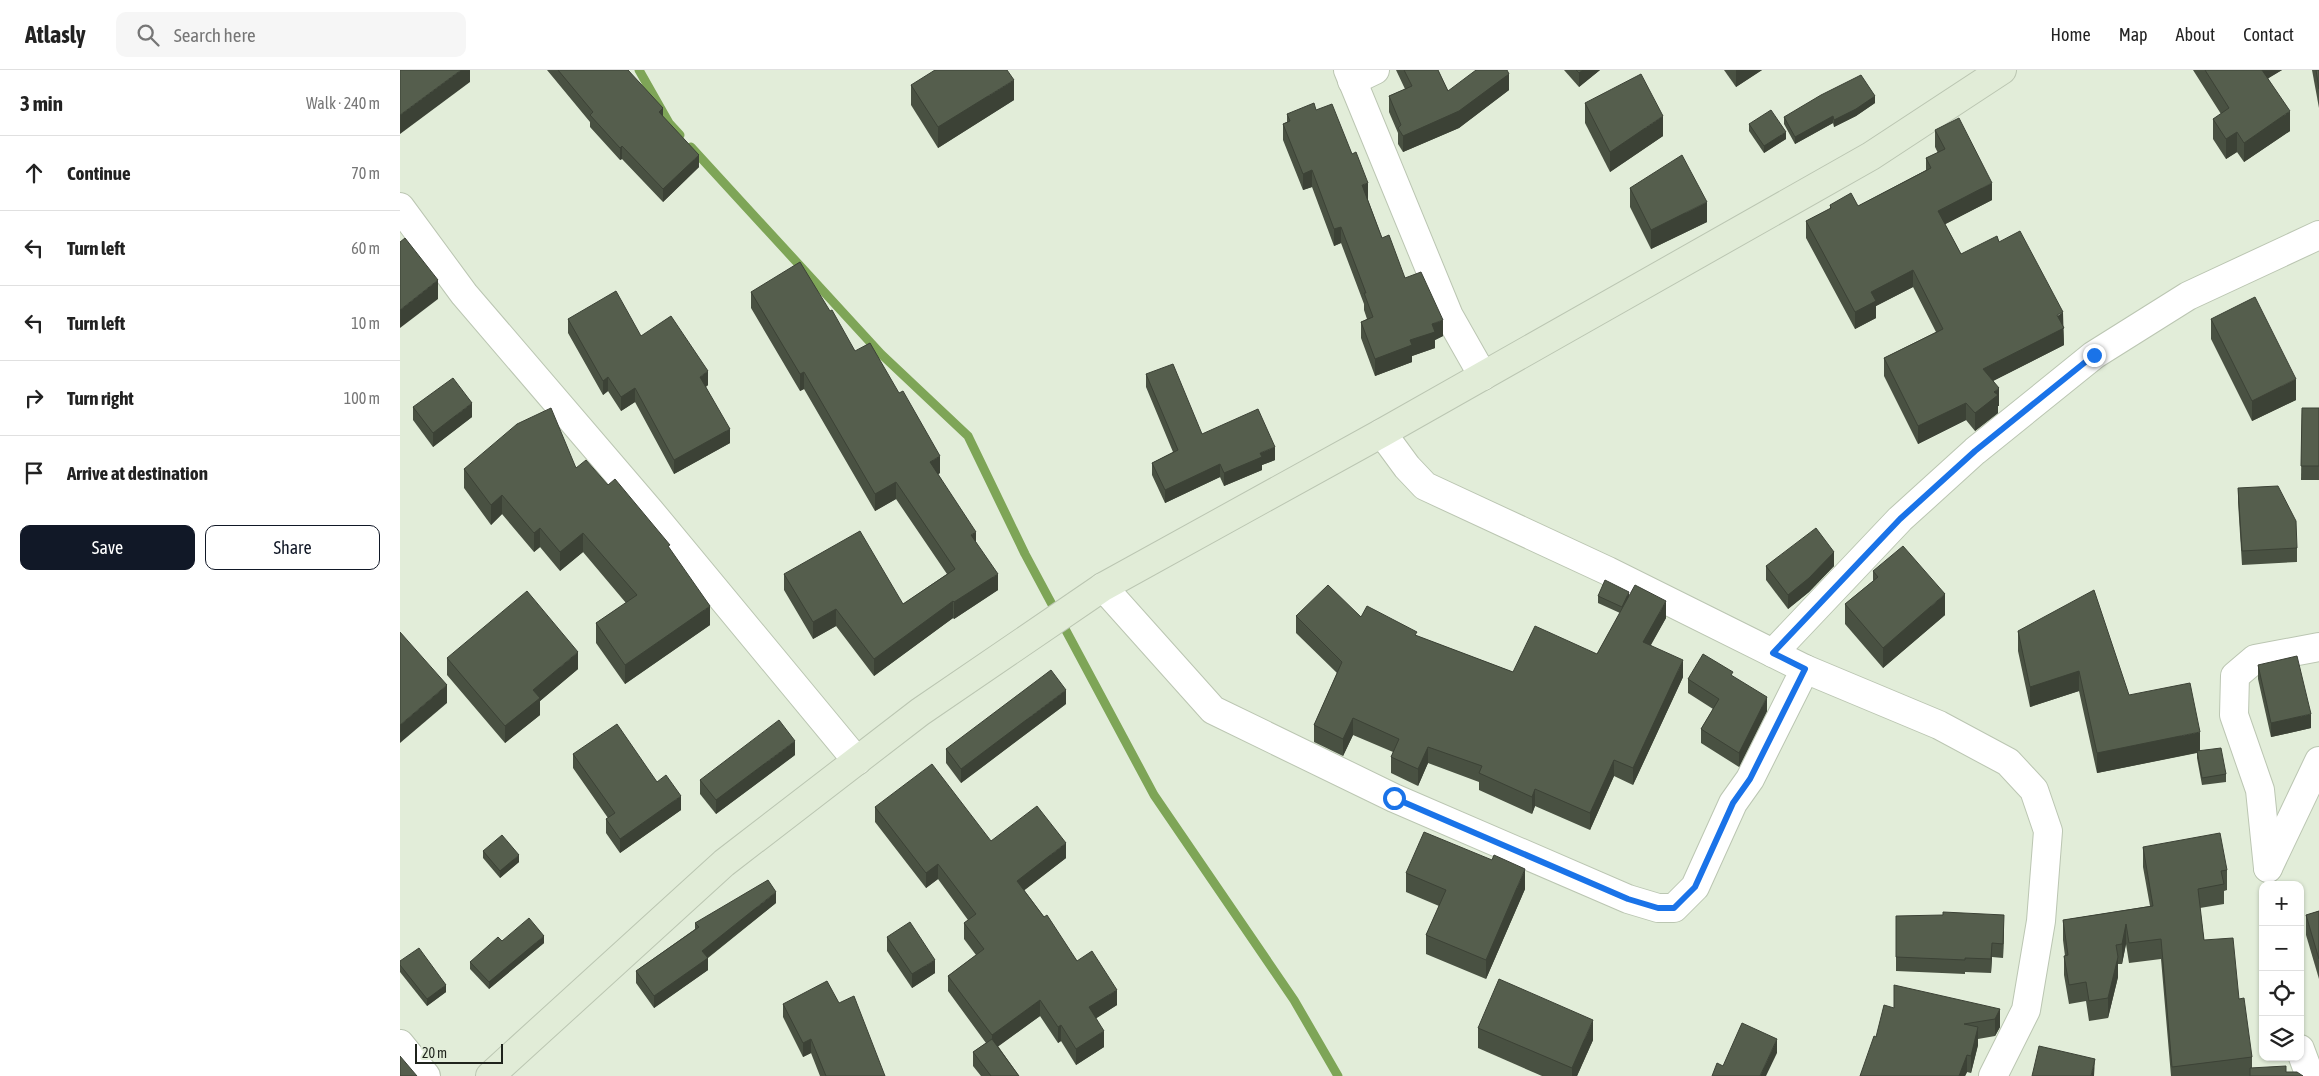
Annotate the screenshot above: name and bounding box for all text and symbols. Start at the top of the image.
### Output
search box [116,12,466,57]
text: Atlasly [25,21,86,48]
icon: search [134,21,162,49]
text: Search here [174,24,256,46]
text: Home [2051,24,2091,45]
text: Map [2119,24,2148,45]
text: About [2176,24,2215,45]
text: Contact [2243,24,2294,45]
text: 3 min [20,91,63,115]
text: Walk · 240 m [306,94,380,112]
icon: ahead [20,159,48,187]
text: Continue [67,162,131,184]
text: 70 m [351,164,380,182]
icon: left [20,234,48,262]
text: Turn left [67,237,125,259]
text: 60 m [351,239,380,257]
icon: left [20,309,48,337]
text: Turn left [67,312,125,334]
text: 10 m [351,314,380,332]
route end [2083,344,2106,367]
icon: right [20,384,48,412]
text: Turn right [67,387,134,409]
text: 100 m [344,389,380,407]
icon: arrive [20,459,48,487]
text: Arrive at destination [67,462,208,484]
button: Save [20,525,195,570]
button: Share [205,525,380,570]
route start [1383,787,1406,810]
map controls [2259,881,2304,1061]
button: + [2259,881,2304,926]
button: − [2259,926,2304,971]
button: locate [2259,971,2304,1016]
button: layers [2259,1016,2304,1061]
scale bar [415,1041,502,1064]
text: 20 m [422,1045,447,1061]

